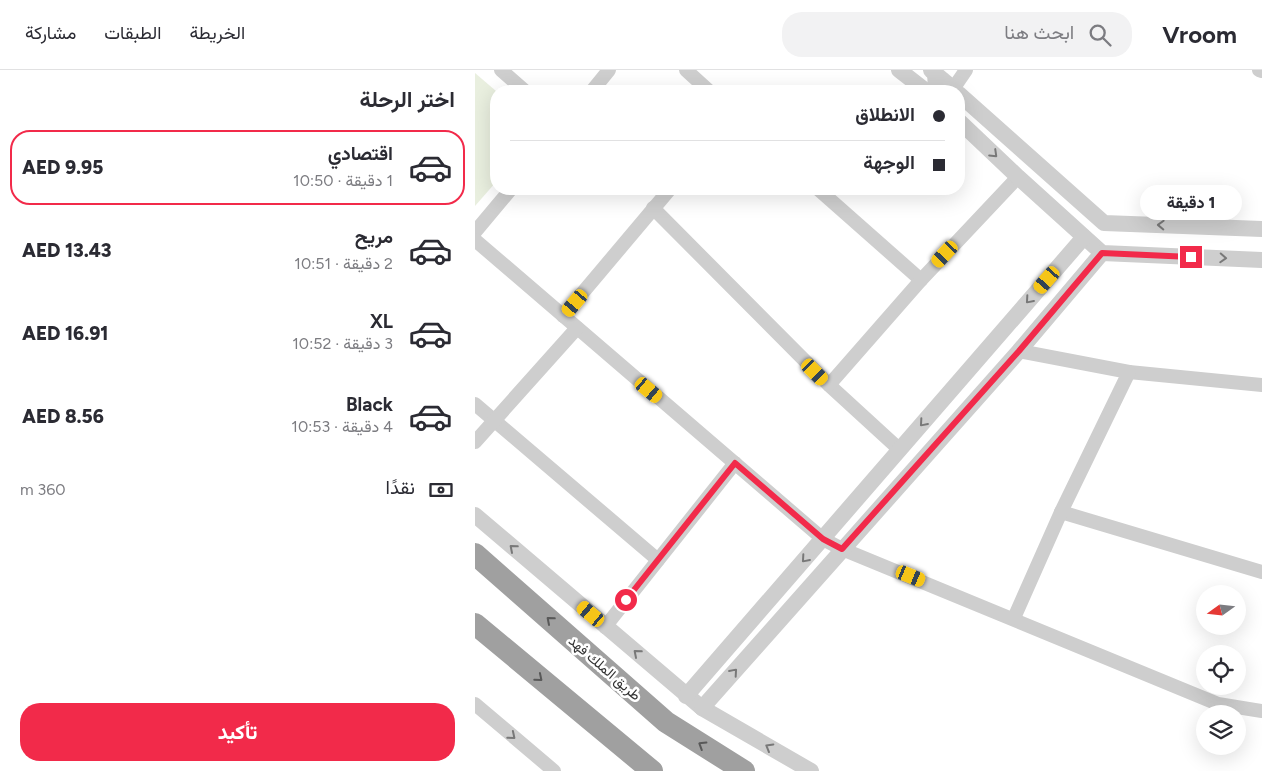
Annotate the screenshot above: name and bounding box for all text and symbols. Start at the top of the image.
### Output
search box [782,12,1132,57]
text: Vroom [1162,20,1237,49]
text: ابحث هنا [1004,21,1074,44]
icon: search [1086,21,1114,49]
text: مشاركة [25,22,76,44]
text: الطبقات [104,22,161,44]
text: الخريطة [189,22,245,44]
text: اختر الرحلة [360,86,455,113]
text: الانطلاق [855,103,915,126]
text: اقتصادي [328,142,393,165]
icon: car [408,145,453,190]
one-way arrow [988,149,997,158]
text: الوجهة [863,151,915,174]
text: AED 9.95 [22,156,103,179]
text: 1 دقيقة · 10:50 [293,171,393,190]
callout: 1 دقيقة [1140,184,1242,220]
text: 1 دقيقة [1167,193,1215,212]
one-way arrow [1157,220,1165,231]
text: مريح [355,225,393,248]
icon: car [408,228,453,273]
car [929,238,960,270]
text: AED 13.43 [22,239,112,262]
route end [1180,246,1202,268]
one-way arrow [1219,253,1227,264]
text: 2 دقيقة · 10:51 [294,254,393,273]
car [1031,264,1062,296]
car [559,287,590,319]
one-way arrow [1026,295,1035,304]
text: XL [370,310,393,333]
icon: car [408,311,453,356]
text: AED 16.91 [22,322,108,345]
text: 3 دقيقة · 10:52 [292,334,393,353]
car [799,356,830,388]
car [632,375,665,405]
text: Black [346,393,393,416]
icon: car [408,394,453,439]
text: AED 8.56 [22,405,104,428]
text: 4 دقيقة · 10:53 [291,417,393,436]
one-way arrow [920,417,928,426]
text: نقدًا [386,476,415,499]
icon: cash [427,476,455,504]
text: 360 m [20,480,66,499]
one-way arrow [510,545,519,554]
one-way arrow [802,554,811,563]
car [894,563,927,589]
north arrow [1196,585,1246,635]
map controls [1196,585,1246,755]
route start [615,589,637,611]
car [574,599,607,629]
one-way arrow [547,617,556,626]
street label: طريق الملك فهد [565,632,644,704]
button: locate [1196,645,1246,695]
one-way arrow [634,651,643,659]
one-way arrow [728,668,737,677]
one-way arrow [534,672,543,681]
button: تأكيد [20,703,455,761]
button: layers [1196,705,1246,755]
one-way arrow [506,730,515,738]
one-way arrow [699,742,708,751]
one-way arrow [765,743,774,753]

